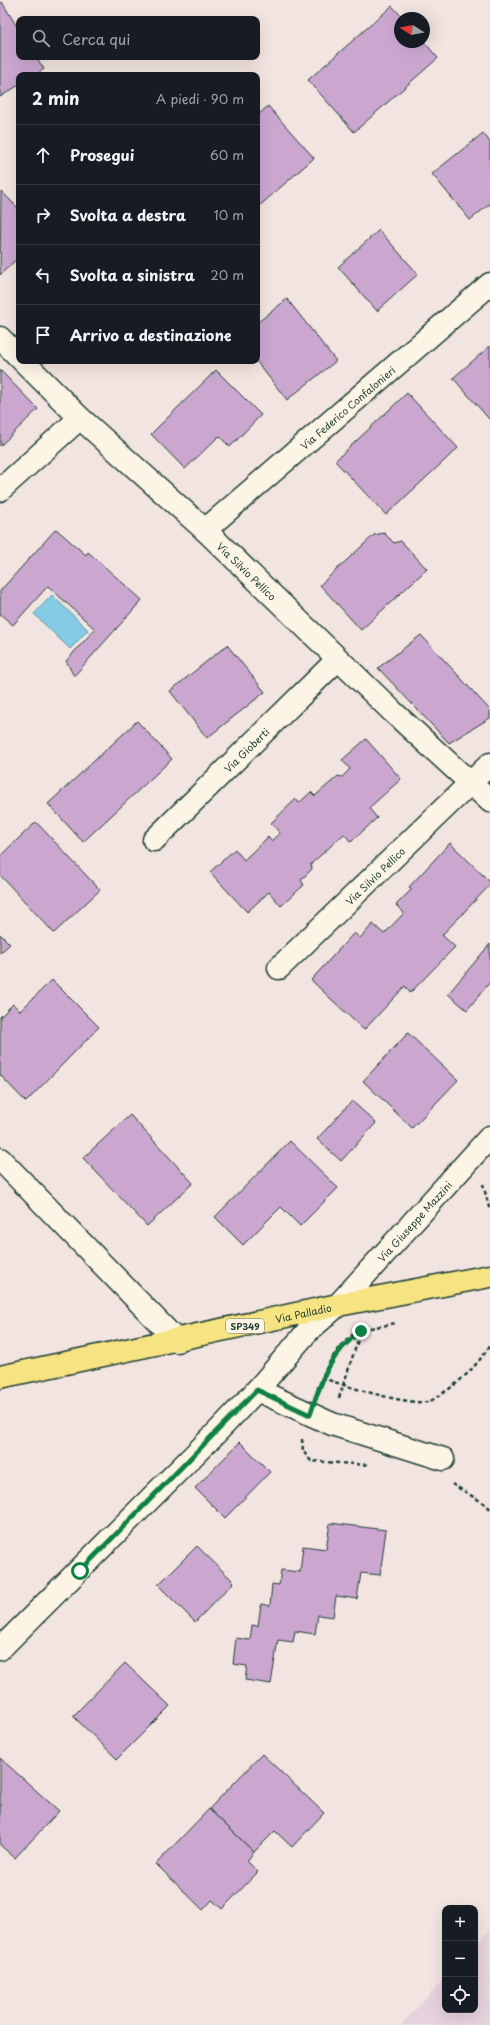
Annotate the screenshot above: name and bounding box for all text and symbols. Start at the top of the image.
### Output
north arrow [394,12,430,48]
search box [16,16,260,60]
icon: search [30,27,52,49]
text: Cerca qui [62,27,130,50]
text: 2 min [32,85,79,111]
text: A piedi · 90 m [156,89,244,108]
text: Prosegui [70,143,134,166]
icon: ahead [32,144,54,166]
text: 60 m [210,145,244,164]
text: Svolta a destra [70,203,186,226]
icon: right [32,204,54,226]
text: 10 m [214,205,244,224]
text: Svolta a sinistra [70,263,195,286]
icon: left [32,264,54,286]
text: 20 m [210,265,244,284]
text: Arrivo a destinazione [70,323,232,346]
icon: arrive [32,324,54,346]
street label: Via Federico Confalonieri [297,362,398,452]
street label: Via Silvio Pellico [214,538,280,603]
street label: Via Gioberti [220,724,272,775]
street label: Via Silvio Pellico [342,843,408,908]
street label: Via Giuseppe Mazzini [373,1177,455,1265]
street label: Via Palladio [274,1299,333,1326]
road number: SP349 [226,1319,264,1333]
route end [352,1322,370,1340]
route start [71,1562,89,1580]
map controls [442,1905,478,2013]
button: + [442,1905,478,1941]
button: − [442,1941,478,1977]
button: locate [442,1977,478,2013]

